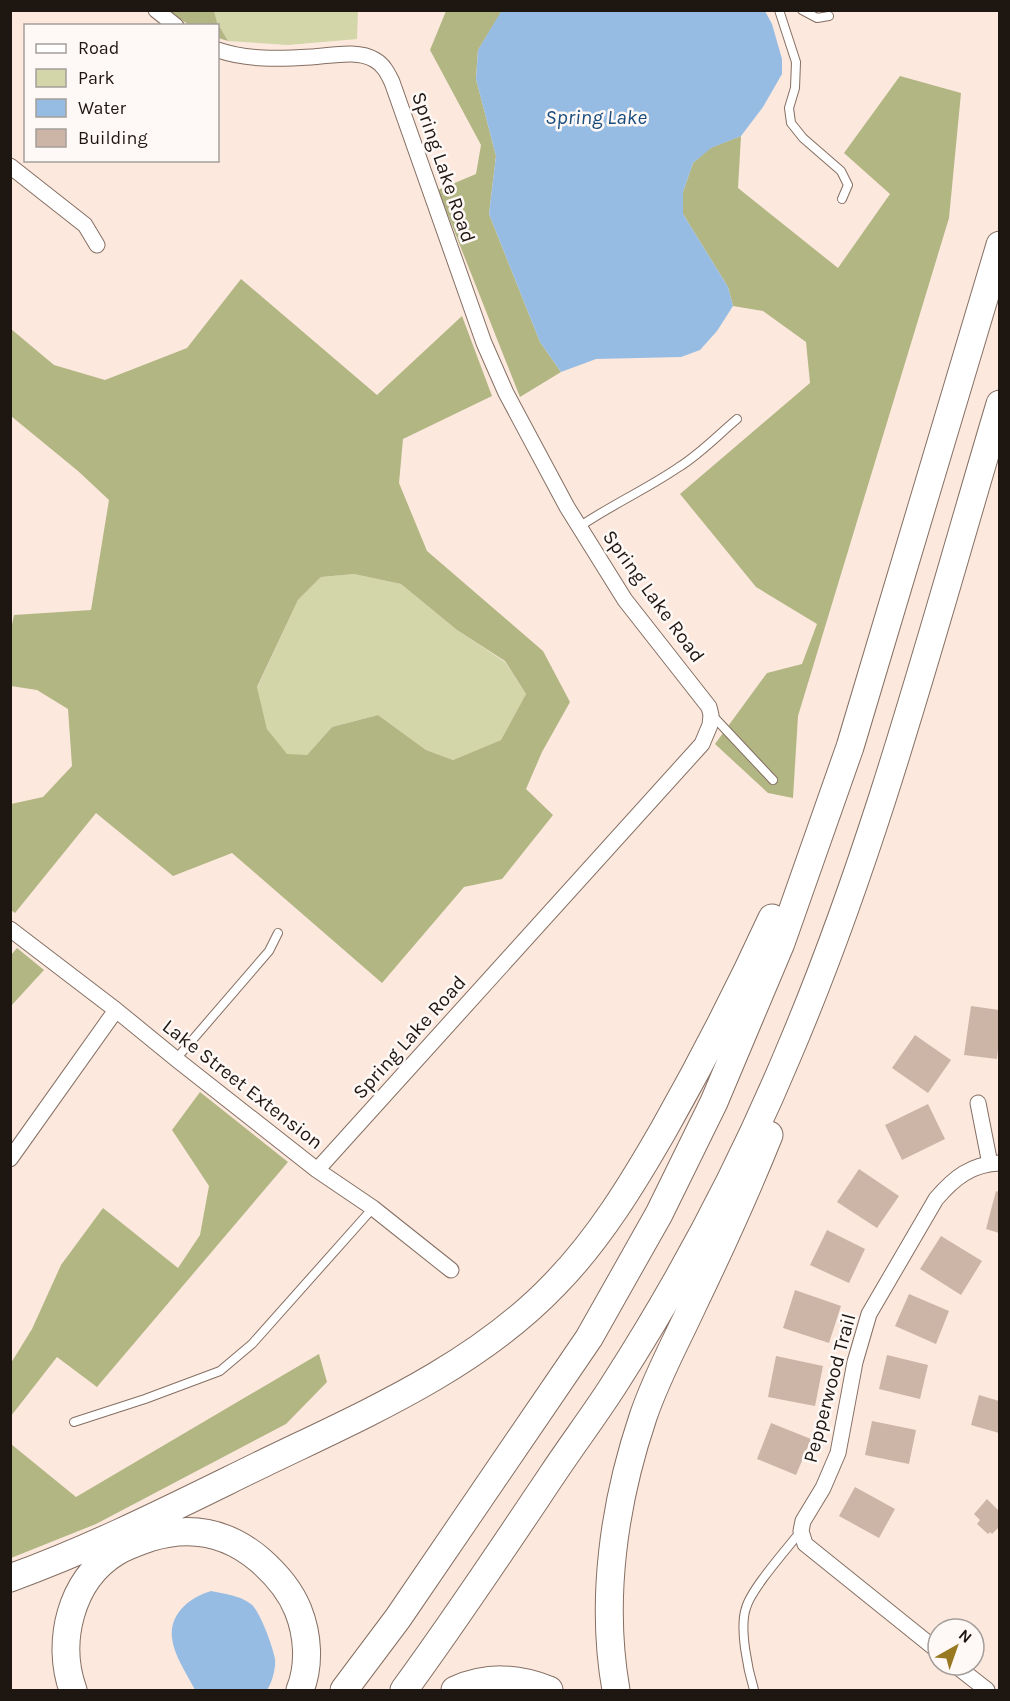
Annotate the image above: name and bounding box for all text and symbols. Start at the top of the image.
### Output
legend [24,24,219,162]
text: Road [78,37,119,59]
text: Park [78,67,115,89]
street label: Spring Lake Road [407,89,480,245]
text: Water [78,97,126,119]
water label: Spring Lake [545,105,647,129]
text: Building [78,127,148,149]
street label: Spring Lake Road [598,526,709,667]
street label: Spring Lake Road [348,971,471,1104]
street label: Lake Street Extension [158,1015,327,1154]
street label: Pepperwood Trail [799,1311,860,1465]
north arrow [926,1617,986,1677]
text: N [955,1625,976,1647]

